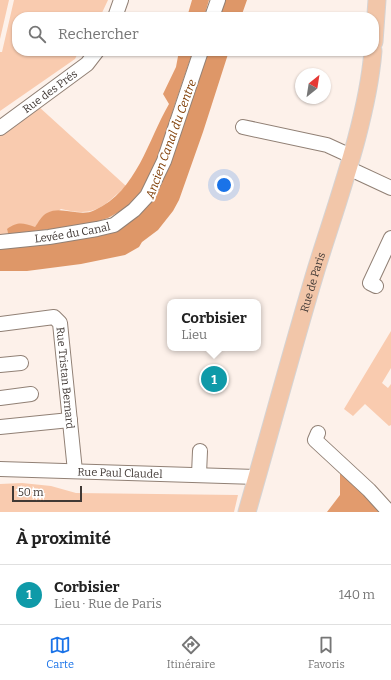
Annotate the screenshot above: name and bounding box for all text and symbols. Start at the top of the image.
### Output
search box [12,12,379,56]
icon: search [26,23,48,45]
text: Rechercher [58,25,139,43]
street label: Rue des Prés [20,67,80,116]
north arrow [295,68,331,104]
water label: Ancien Canal du Centre [143,78,199,201]
your location [214,175,234,195]
street label: Levée du Canal [34,220,111,245]
street label: Rue de Paris [298,251,328,314]
popup [167,299,261,351]
text: Corbisier [181,309,247,327]
street label: Rue Tristan Bernard [53,326,77,430]
text: Lieu [181,327,207,342]
pin: 1 [201,364,227,394]
street label: Rue Paul Claudel [77,465,163,481]
scale bar [12,484,82,503]
text: 50 m [18,486,44,499]
text: À proximité [16,528,111,549]
text: Corbisier [54,578,120,596]
text: 1 [26,587,32,602]
text: 140 m [339,587,375,602]
text: Lieu · Rue de Paris [54,596,162,611]
tab: Carte [46,634,74,671]
tab: Itinéraire [167,634,215,671]
tab: Favoris [308,634,345,671]

